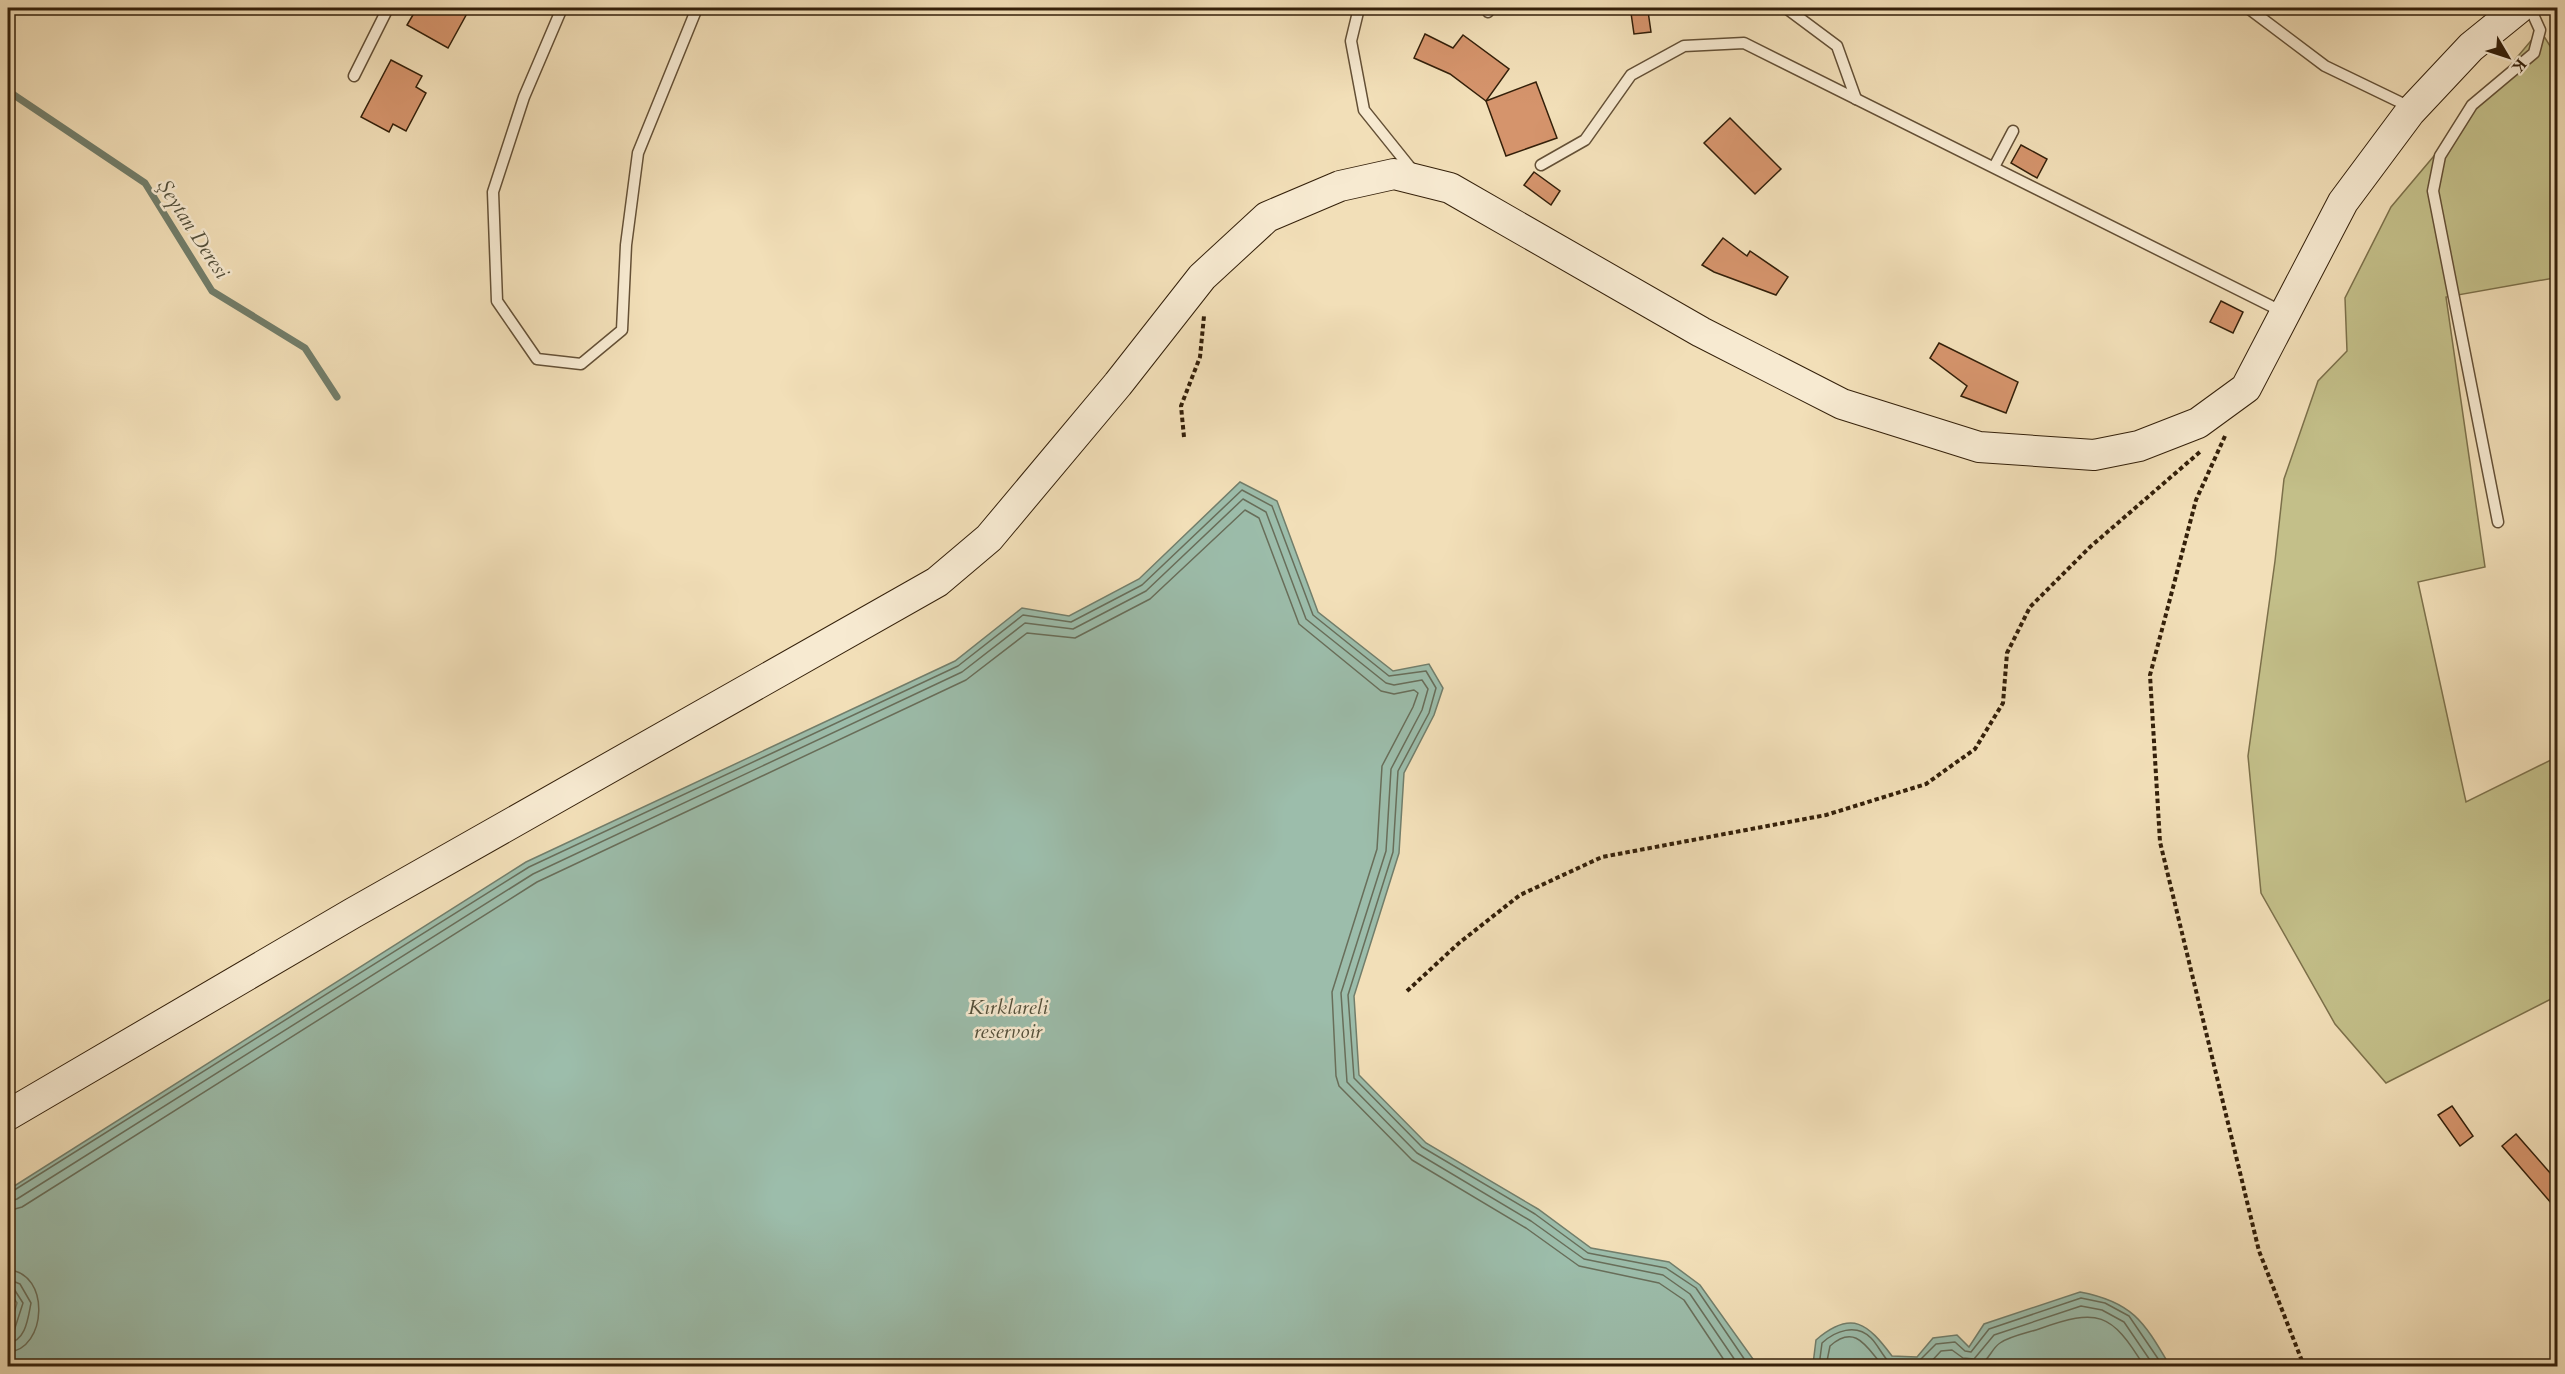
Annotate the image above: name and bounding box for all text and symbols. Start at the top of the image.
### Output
north arrow [2478,27,2538,87]
text: K [2506,54,2532,78]
water label: Şeytan Deresi [150,174,236,285]
water label: Kırklareli reservoir [968,993,1048,1046]

